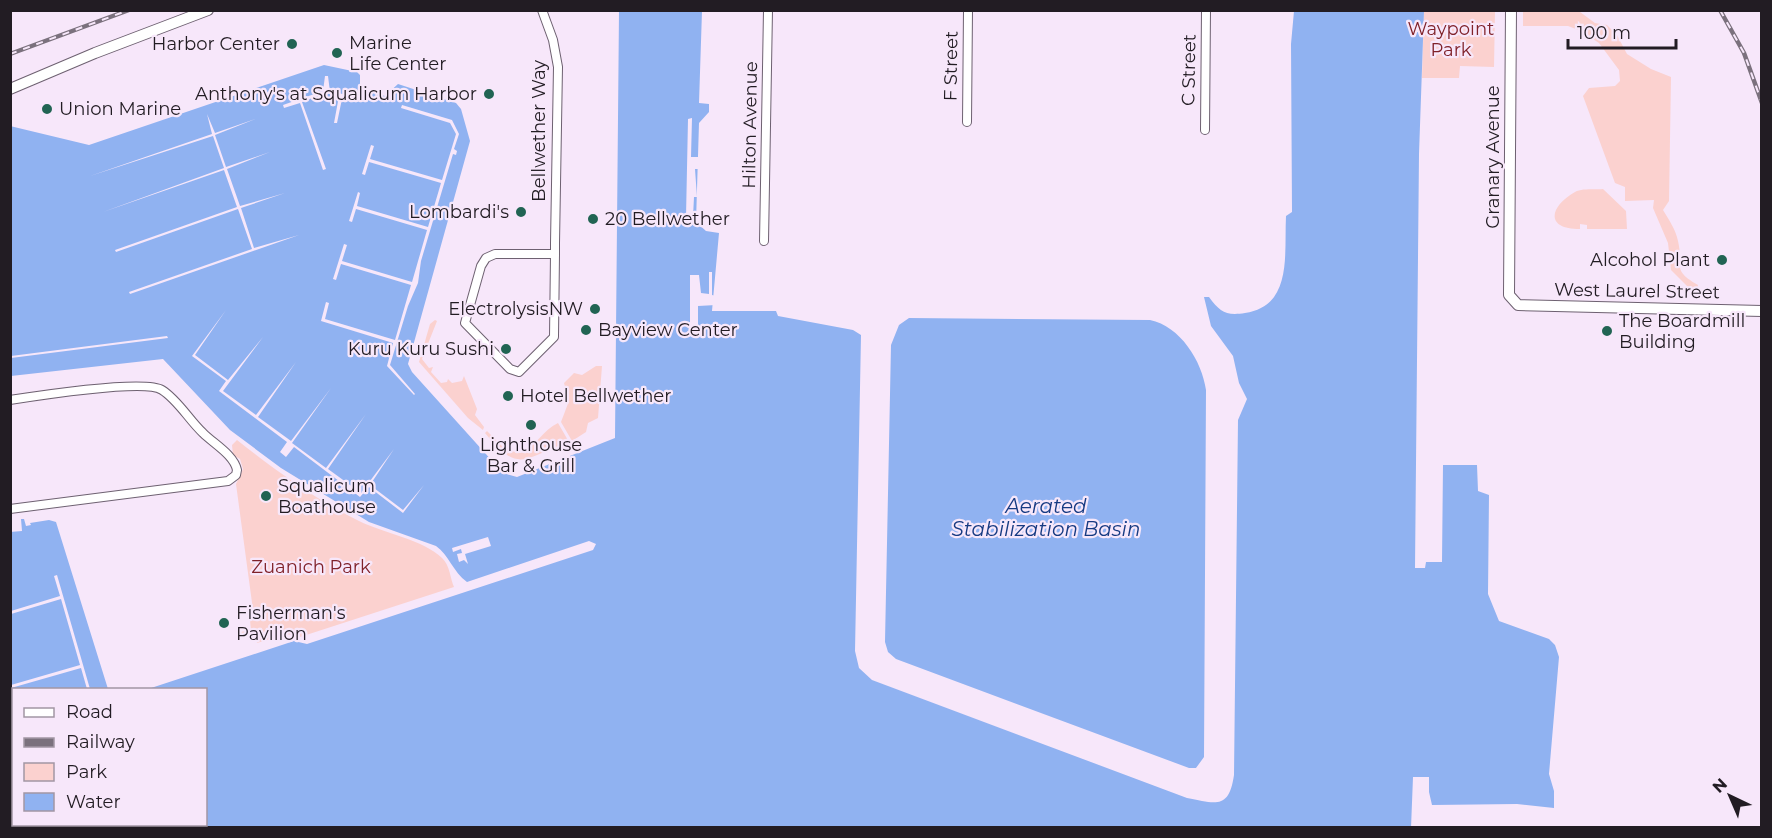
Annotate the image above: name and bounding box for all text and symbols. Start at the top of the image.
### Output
scale bar [1568,12,1676,50]
park label: Waypoint Park [1408,18,1494,61]
text: 100 m [1577,22,1631,44]
street label: F Street [939,31,963,101]
place label: Marine Life Center [349,32,446,75]
place label: Harbor Center [152,33,280,55]
street label: C Street [1177,34,1201,106]
marker: Harbor Center [285,37,299,51]
marker: Marine Life Center [330,46,344,60]
street label: Bellwether Way [528,60,550,202]
street label: Hilton Avenue [738,61,762,189]
place label: Anthony's at Squalicum Harbor [195,83,477,105]
street label: Granary Avenue [1482,85,1504,229]
marker: Anthony's at Squalicum Harbor [482,87,496,101]
place label: Union Marine [59,98,181,120]
marker: Union Marine [40,102,54,116]
place label: Lombardi's [409,201,509,223]
marker: Lombardi's [514,205,528,219]
place label: 20 Bellwether [605,208,730,230]
marker: 20 Bellwether [586,212,600,226]
place label: Alcohol Plant [1590,249,1710,271]
marker: Alcohol Plant [1715,253,1729,267]
street label: West Laurel Street [1554,279,1720,303]
place label: ElectrolysisNW [448,298,583,320]
marker: ElectrolysisNW [588,302,602,316]
place label: The Boardmill Building [1619,310,1745,353]
place label: Bayview Center [598,319,738,341]
marker: Bayview Center [579,323,593,337]
marker: The Boardmill Building [1600,324,1614,338]
place label: Kuru Kuru Sushi [348,338,494,360]
marker: Kuru Kuru Sushi [499,342,513,356]
place label: Hotel Bellwether [520,385,671,407]
marker: Hotel Bellwether [501,389,515,403]
marker: Lighthouse Bar & Grill [524,418,538,432]
place label: Lighthouse Bar & Grill [480,434,582,477]
place label: Squalicum Boathouse [278,475,376,518]
marker: Squalicum Boathouse [259,489,273,503]
water label: Aerated Stabilization Basin [951,494,1141,541]
park label: Zuanich Park [251,556,371,578]
place label: Fisherman's Pavilion [236,602,346,645]
marker: Fisherman's Pavilion [217,616,231,630]
legend [12,688,207,826]
text: Road [66,701,113,723]
text: Railway [66,731,135,753]
text: Park [66,761,107,783]
north arrow [1700,766,1760,826]
text: N [1709,774,1731,797]
text: Water [66,791,121,813]

